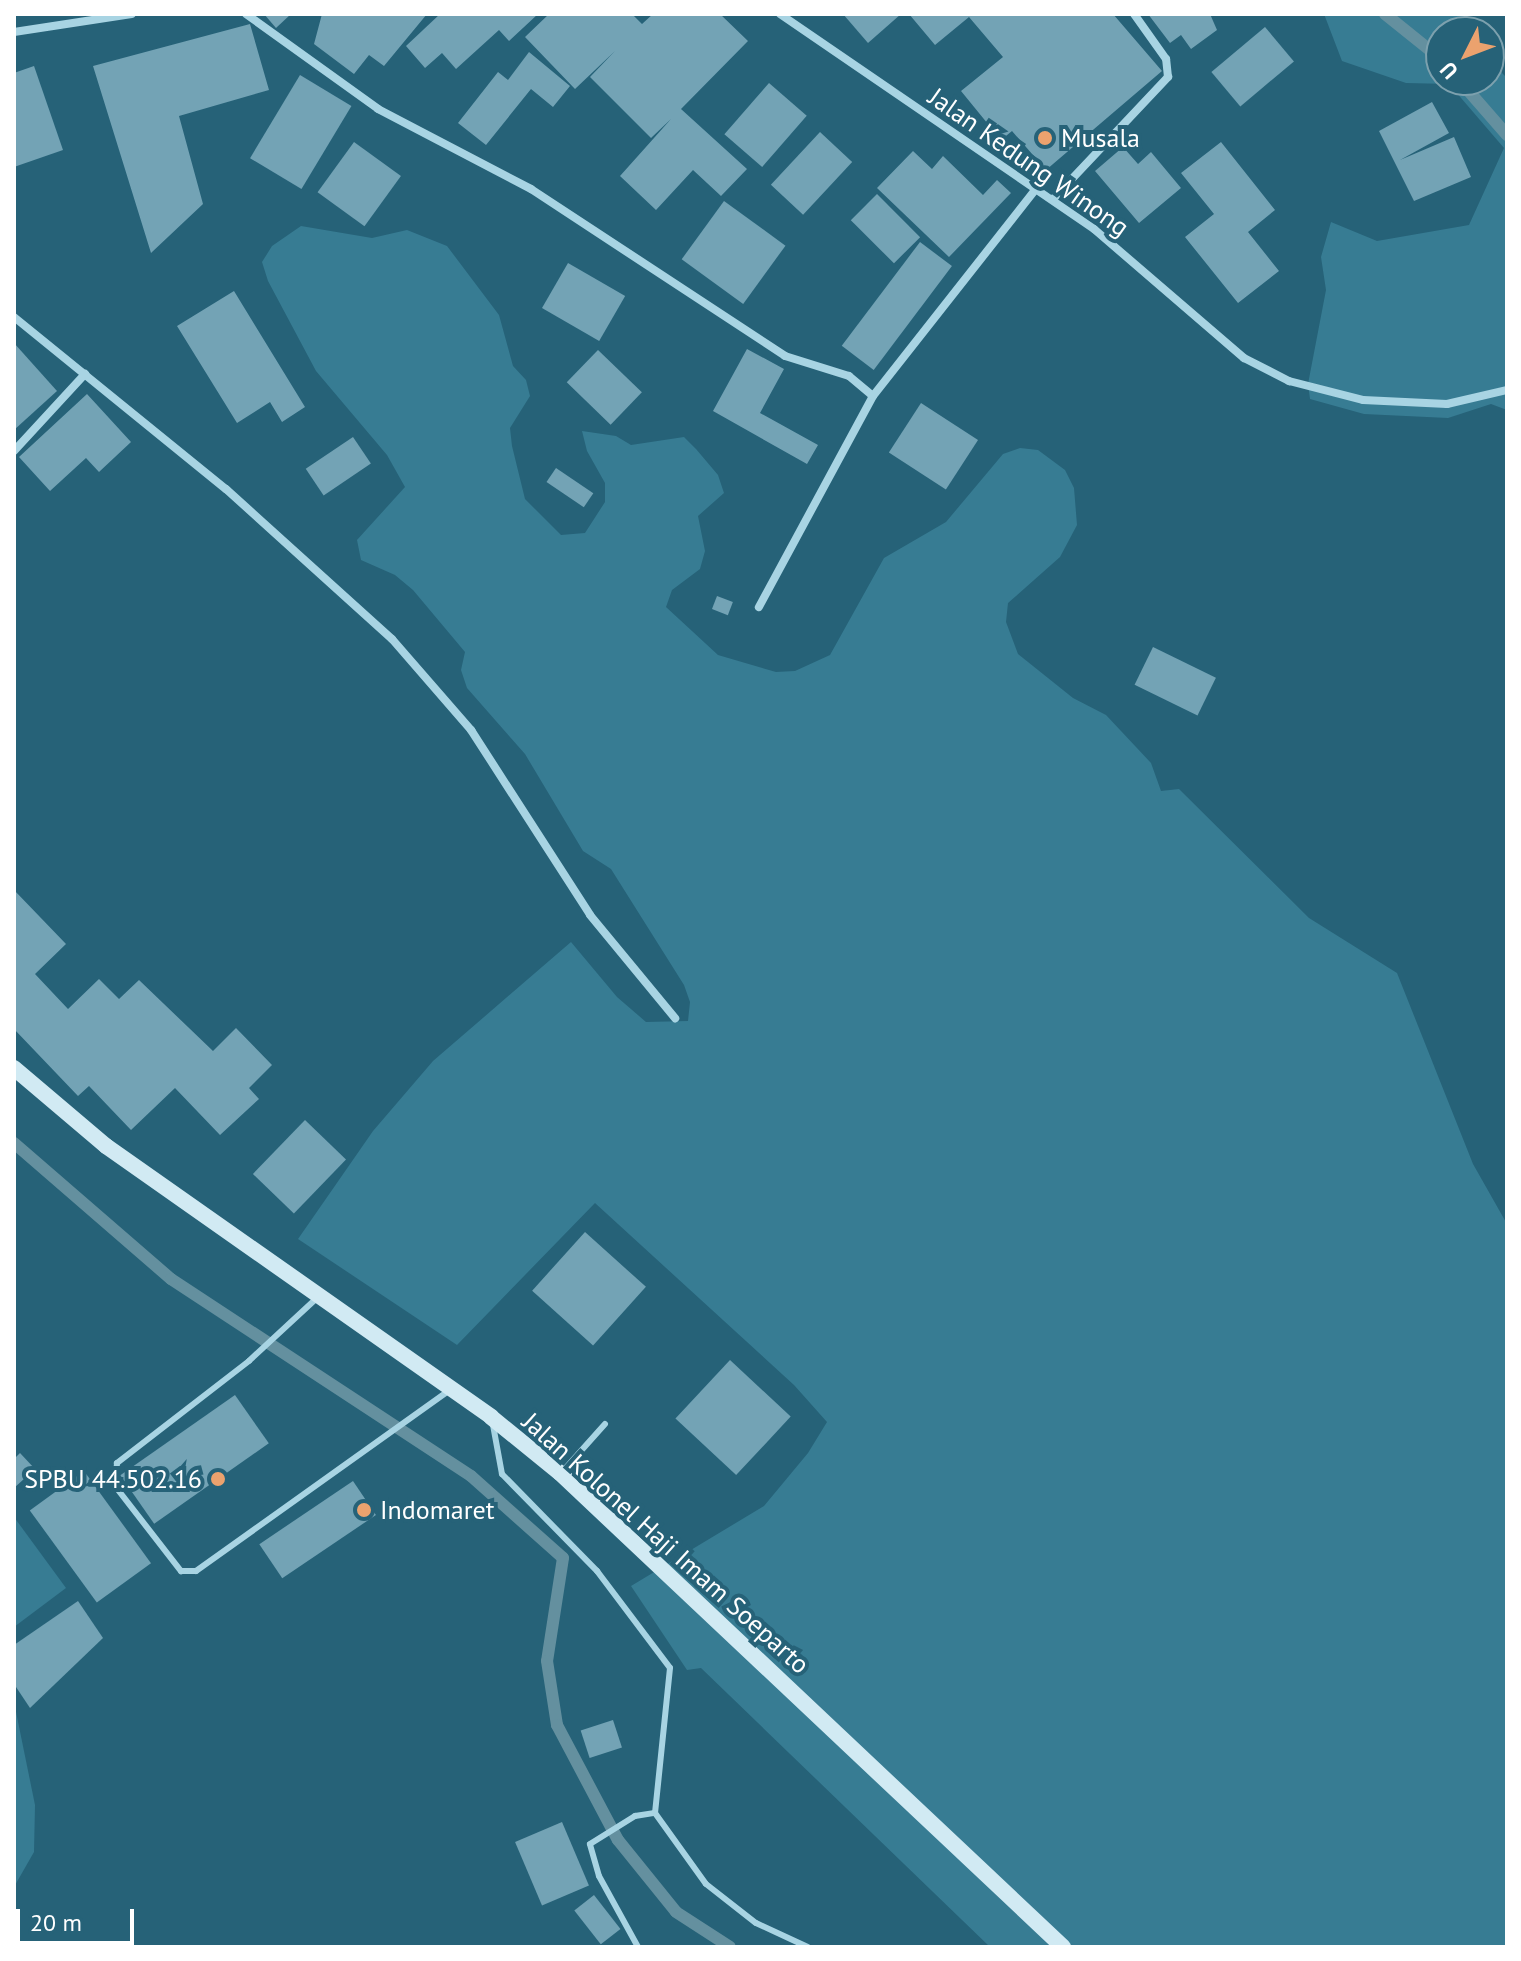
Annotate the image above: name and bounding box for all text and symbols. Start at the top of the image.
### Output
north arrow [1425,16,1505,96]
text: U [1434,56,1464,85]
street label: Jalan Kedung Winong [923,81,1135,243]
place label: Musala [1061,122,1140,154]
marker: Musala [1036,129,1054,147]
street label: Jalan Kolonel Haji Imam Soeparto [516,1406,816,1680]
place label: SPBU 44.502.16 [24,1463,202,1495]
marker: SPBU 44.502.16 [209,1470,227,1488]
place label: Indomaret [380,1494,495,1526]
marker: Indomaret [355,1501,373,1519]
scale bar [20,1893,138,1943]
text: 20 m [30,1907,82,1938]

